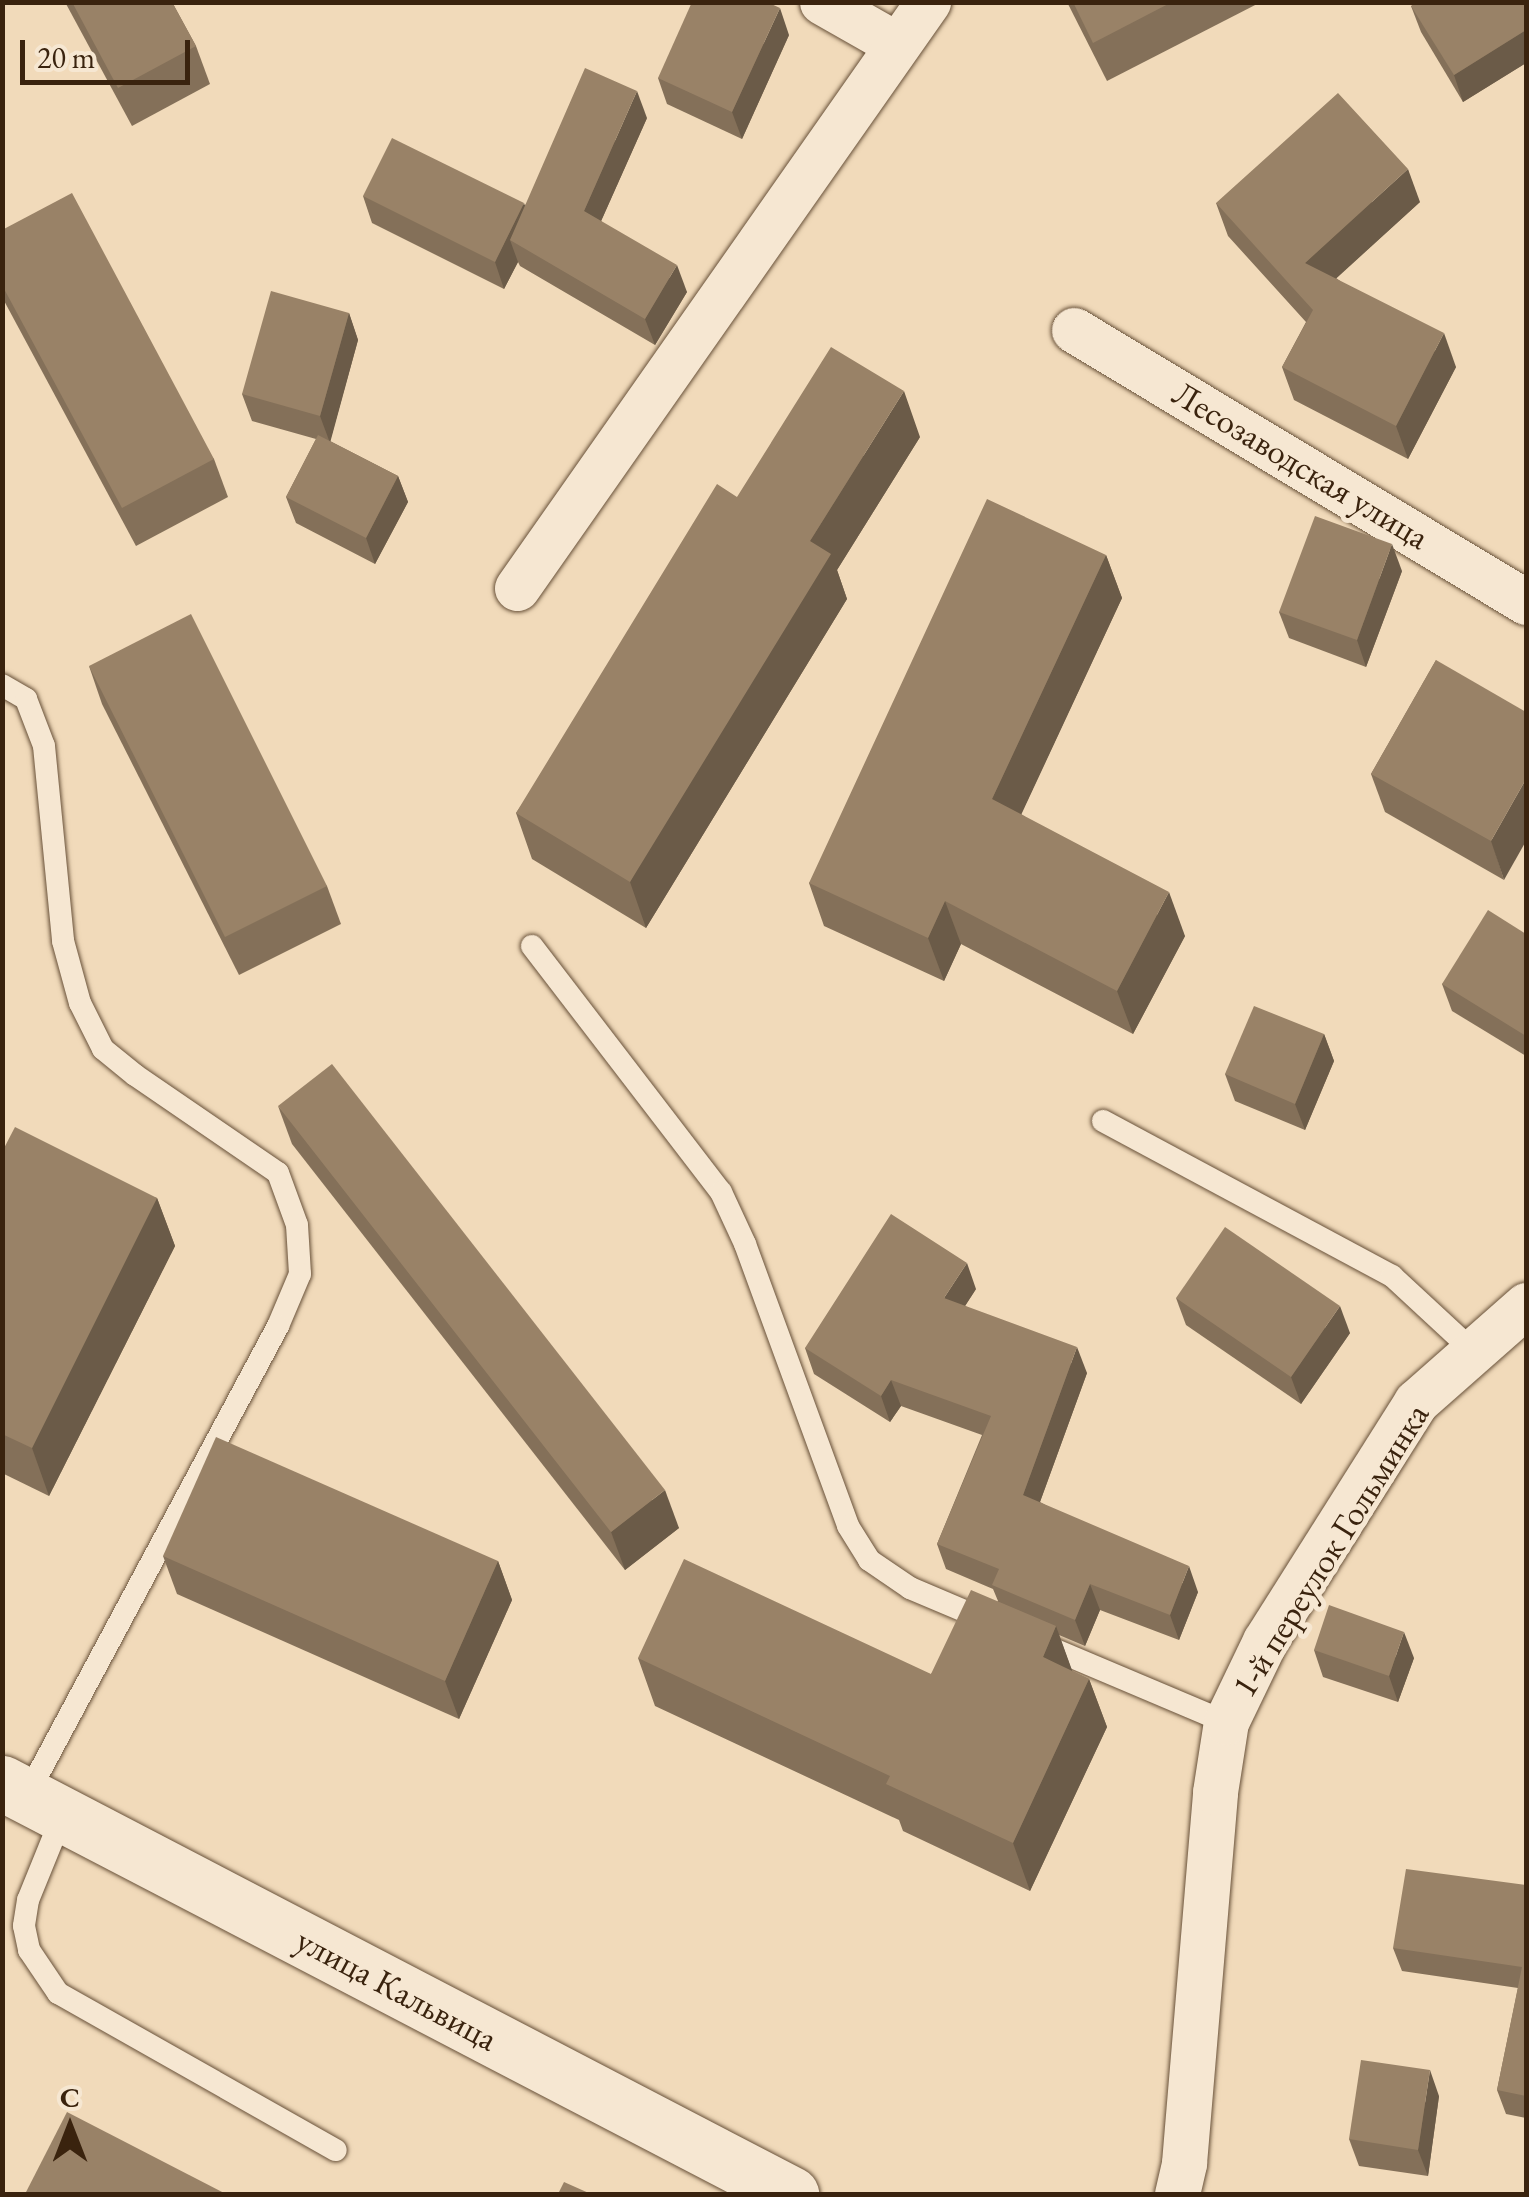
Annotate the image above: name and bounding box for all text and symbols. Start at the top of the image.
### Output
scale bar [25,20,195,82]
text: 20 m [37,38,95,77]
street label: Лесозаводская улица [1165,372,1437,558]
street label: 1-й переулок Гольминка [1223,1395,1437,1705]
street label: улица Кальвица [289,1918,505,2060]
north arrow [20,2077,120,2177]
text: С [60,2079,80,2115]

